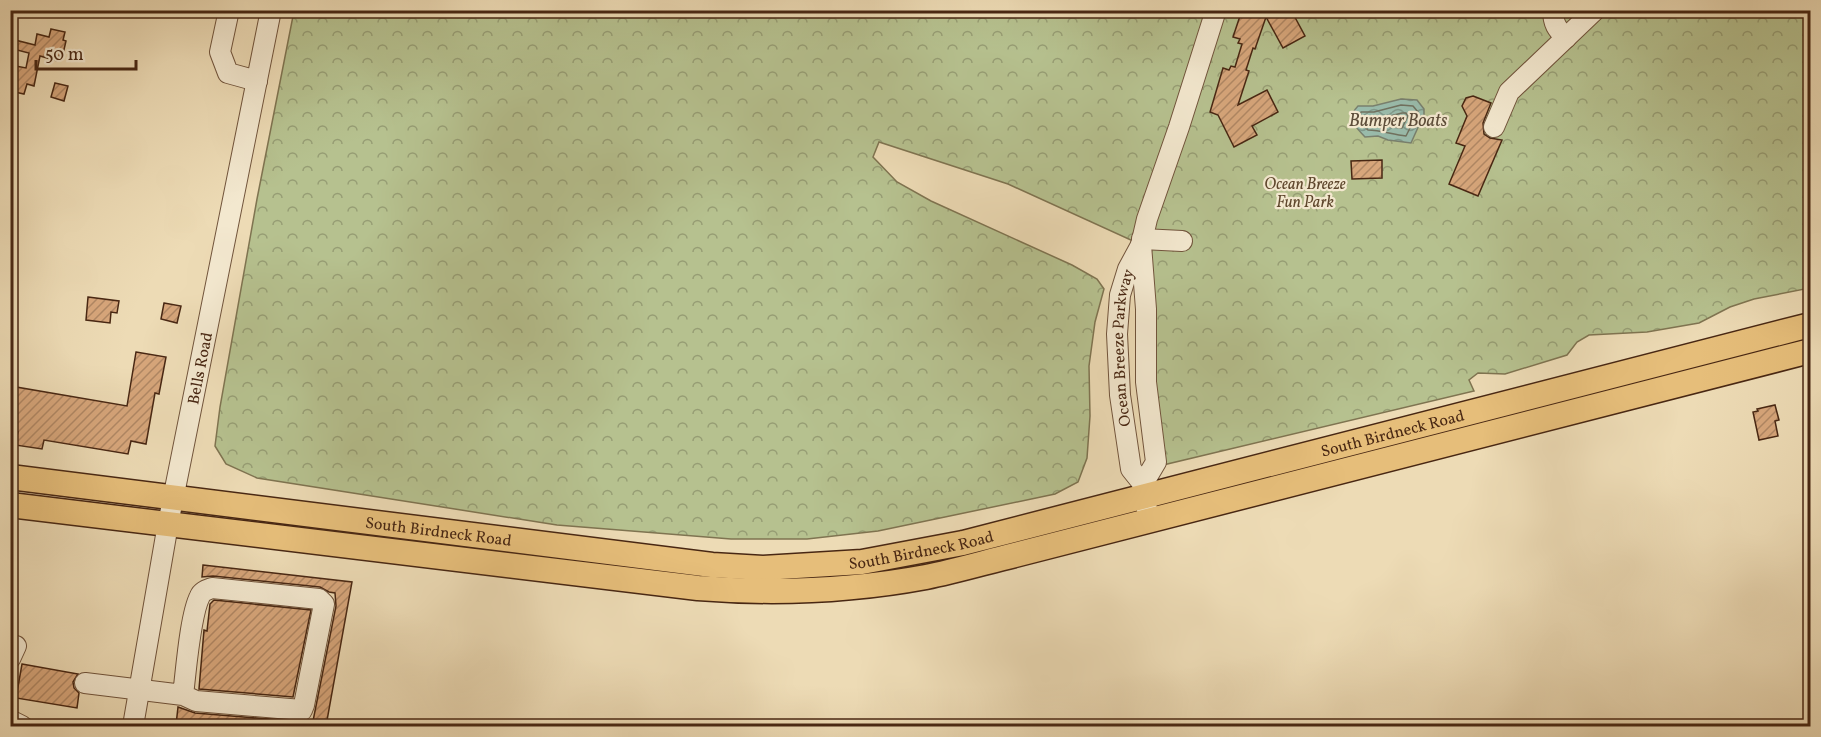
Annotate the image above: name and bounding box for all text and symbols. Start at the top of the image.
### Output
scale bar [36,33,136,71]
text: 50 m [45,43,84,68]
water label: Bumper Boats [1349,109,1448,134]
park label: Ocean Breeze Fun Park [1264,174,1346,214]
street label: Ocean Breeze Parkway [1108,266,1140,428]
street label: Bells Road [183,330,219,407]
street label: South Birdneck Road [1319,405,1467,463]
street label: South Birdneck Road [364,513,513,553]
street label: South Birdneck Road [848,527,996,576]

